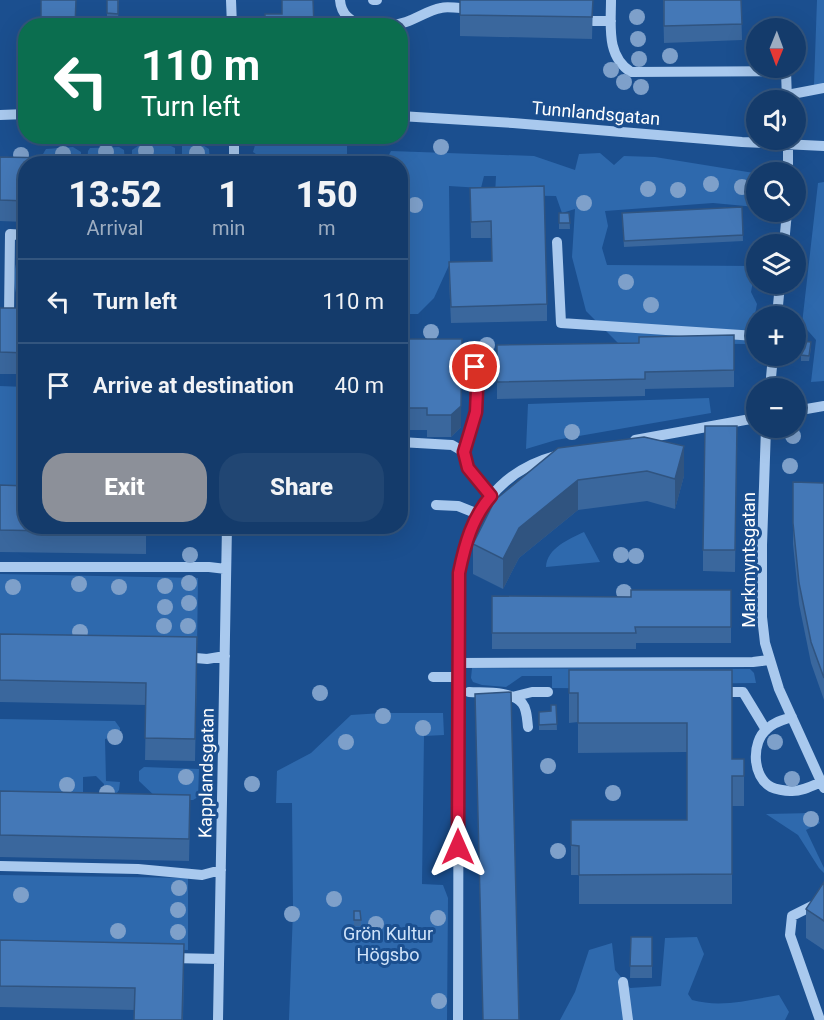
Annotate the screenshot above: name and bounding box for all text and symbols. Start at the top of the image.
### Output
north arrow [746,18,806,78]
map controls [746,18,806,438]
text: 110 m [141,41,260,90]
icon: left [42,42,120,120]
button: sound [746,90,806,150]
text: Turn left [141,91,241,123]
street label: Tunnlandsgatan [531,97,661,129]
button: search [746,162,806,222]
text: 13:52 [68,174,162,216]
text: 1 [218,174,239,216]
text: 150 [296,174,358,216]
text: Arrival [87,216,143,240]
text: min [212,216,245,240]
text: m [318,216,335,240]
button: layers [746,234,806,294]
icon: left [42,285,75,318]
text: Turn left [93,289,177,314]
text: 110 m [322,289,384,314]
button: + [746,306,806,366]
pin [449,341,500,392]
icon: arrive [458,350,491,383]
icon: arrive [42,369,75,402]
text: Arrive at destination [93,373,294,398]
text: 40 m [335,373,384,398]
button: − [746,378,806,438]
button: Exit [42,453,207,522]
button: Share [219,453,384,522]
street label: Markmyntsgatan [738,492,759,628]
street label: Kapplandsgatan [194,708,218,838]
position arrow [426,815,490,879]
park label: Grön Kultur Högsbo [343,923,433,965]

